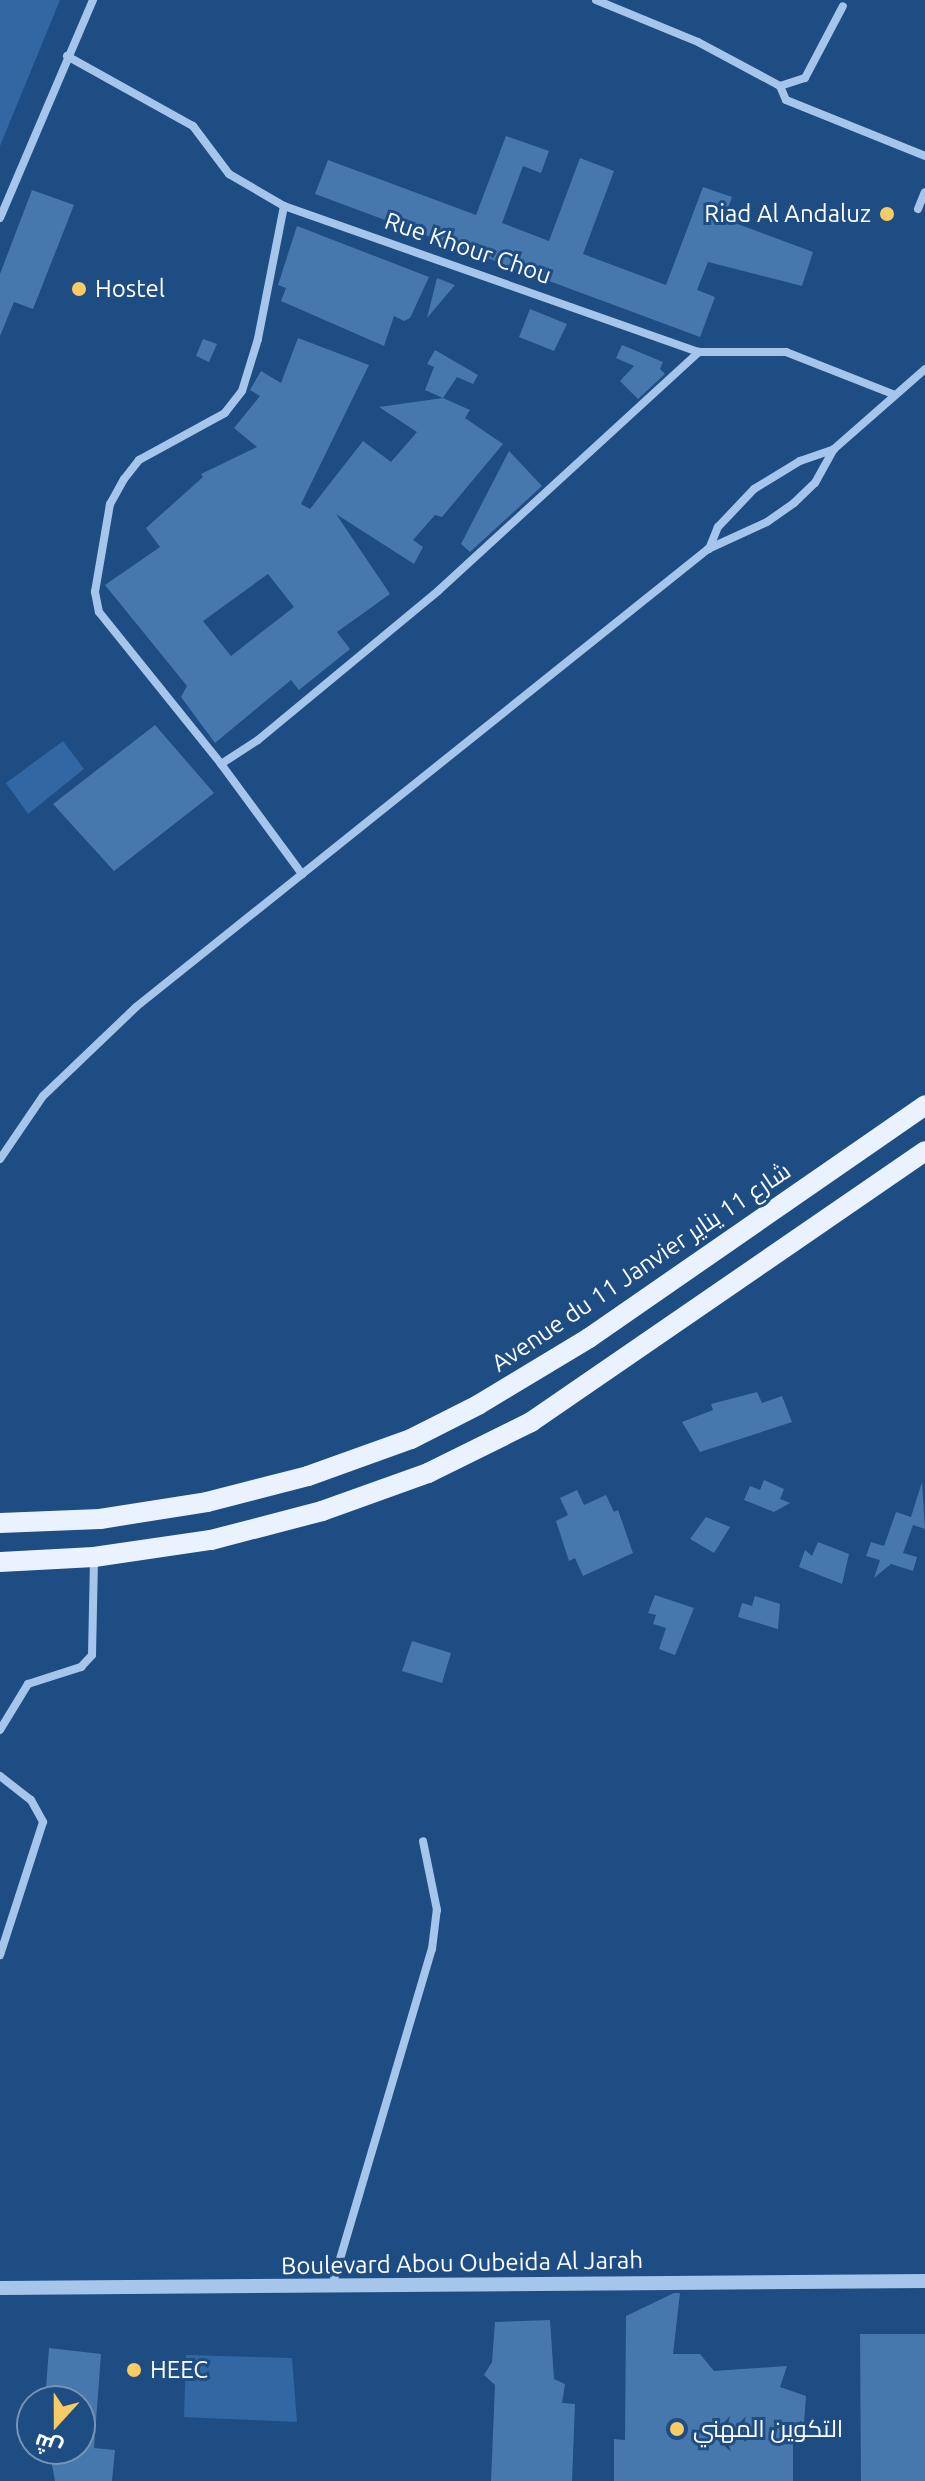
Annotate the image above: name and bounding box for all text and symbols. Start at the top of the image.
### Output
place label: Riad Al Andaluz [704,200,871,228]
marker: Riad Al Andaluz [878,205,896,223]
street label: Rue Khour Chou [381,206,555,290]
place label: Hostel [95,275,165,303]
marker: Hostel [70,280,88,298]
street label: Avenue du 11 Janvier شارع 11 يناير [486,1156,796,1378]
street label: Boulevard Abou Oubeida Al Jarah [281,2245,643,2281]
place label: HEEC [150,2356,208,2384]
marker: HEEC [125,2361,143,2379]
north arrow [16,2385,96,2465]
place label: التكوين المهني [693,2415,843,2443]
marker: التكوين المهني [668,2420,686,2438]
text: ش [30,2429,66,2463]

